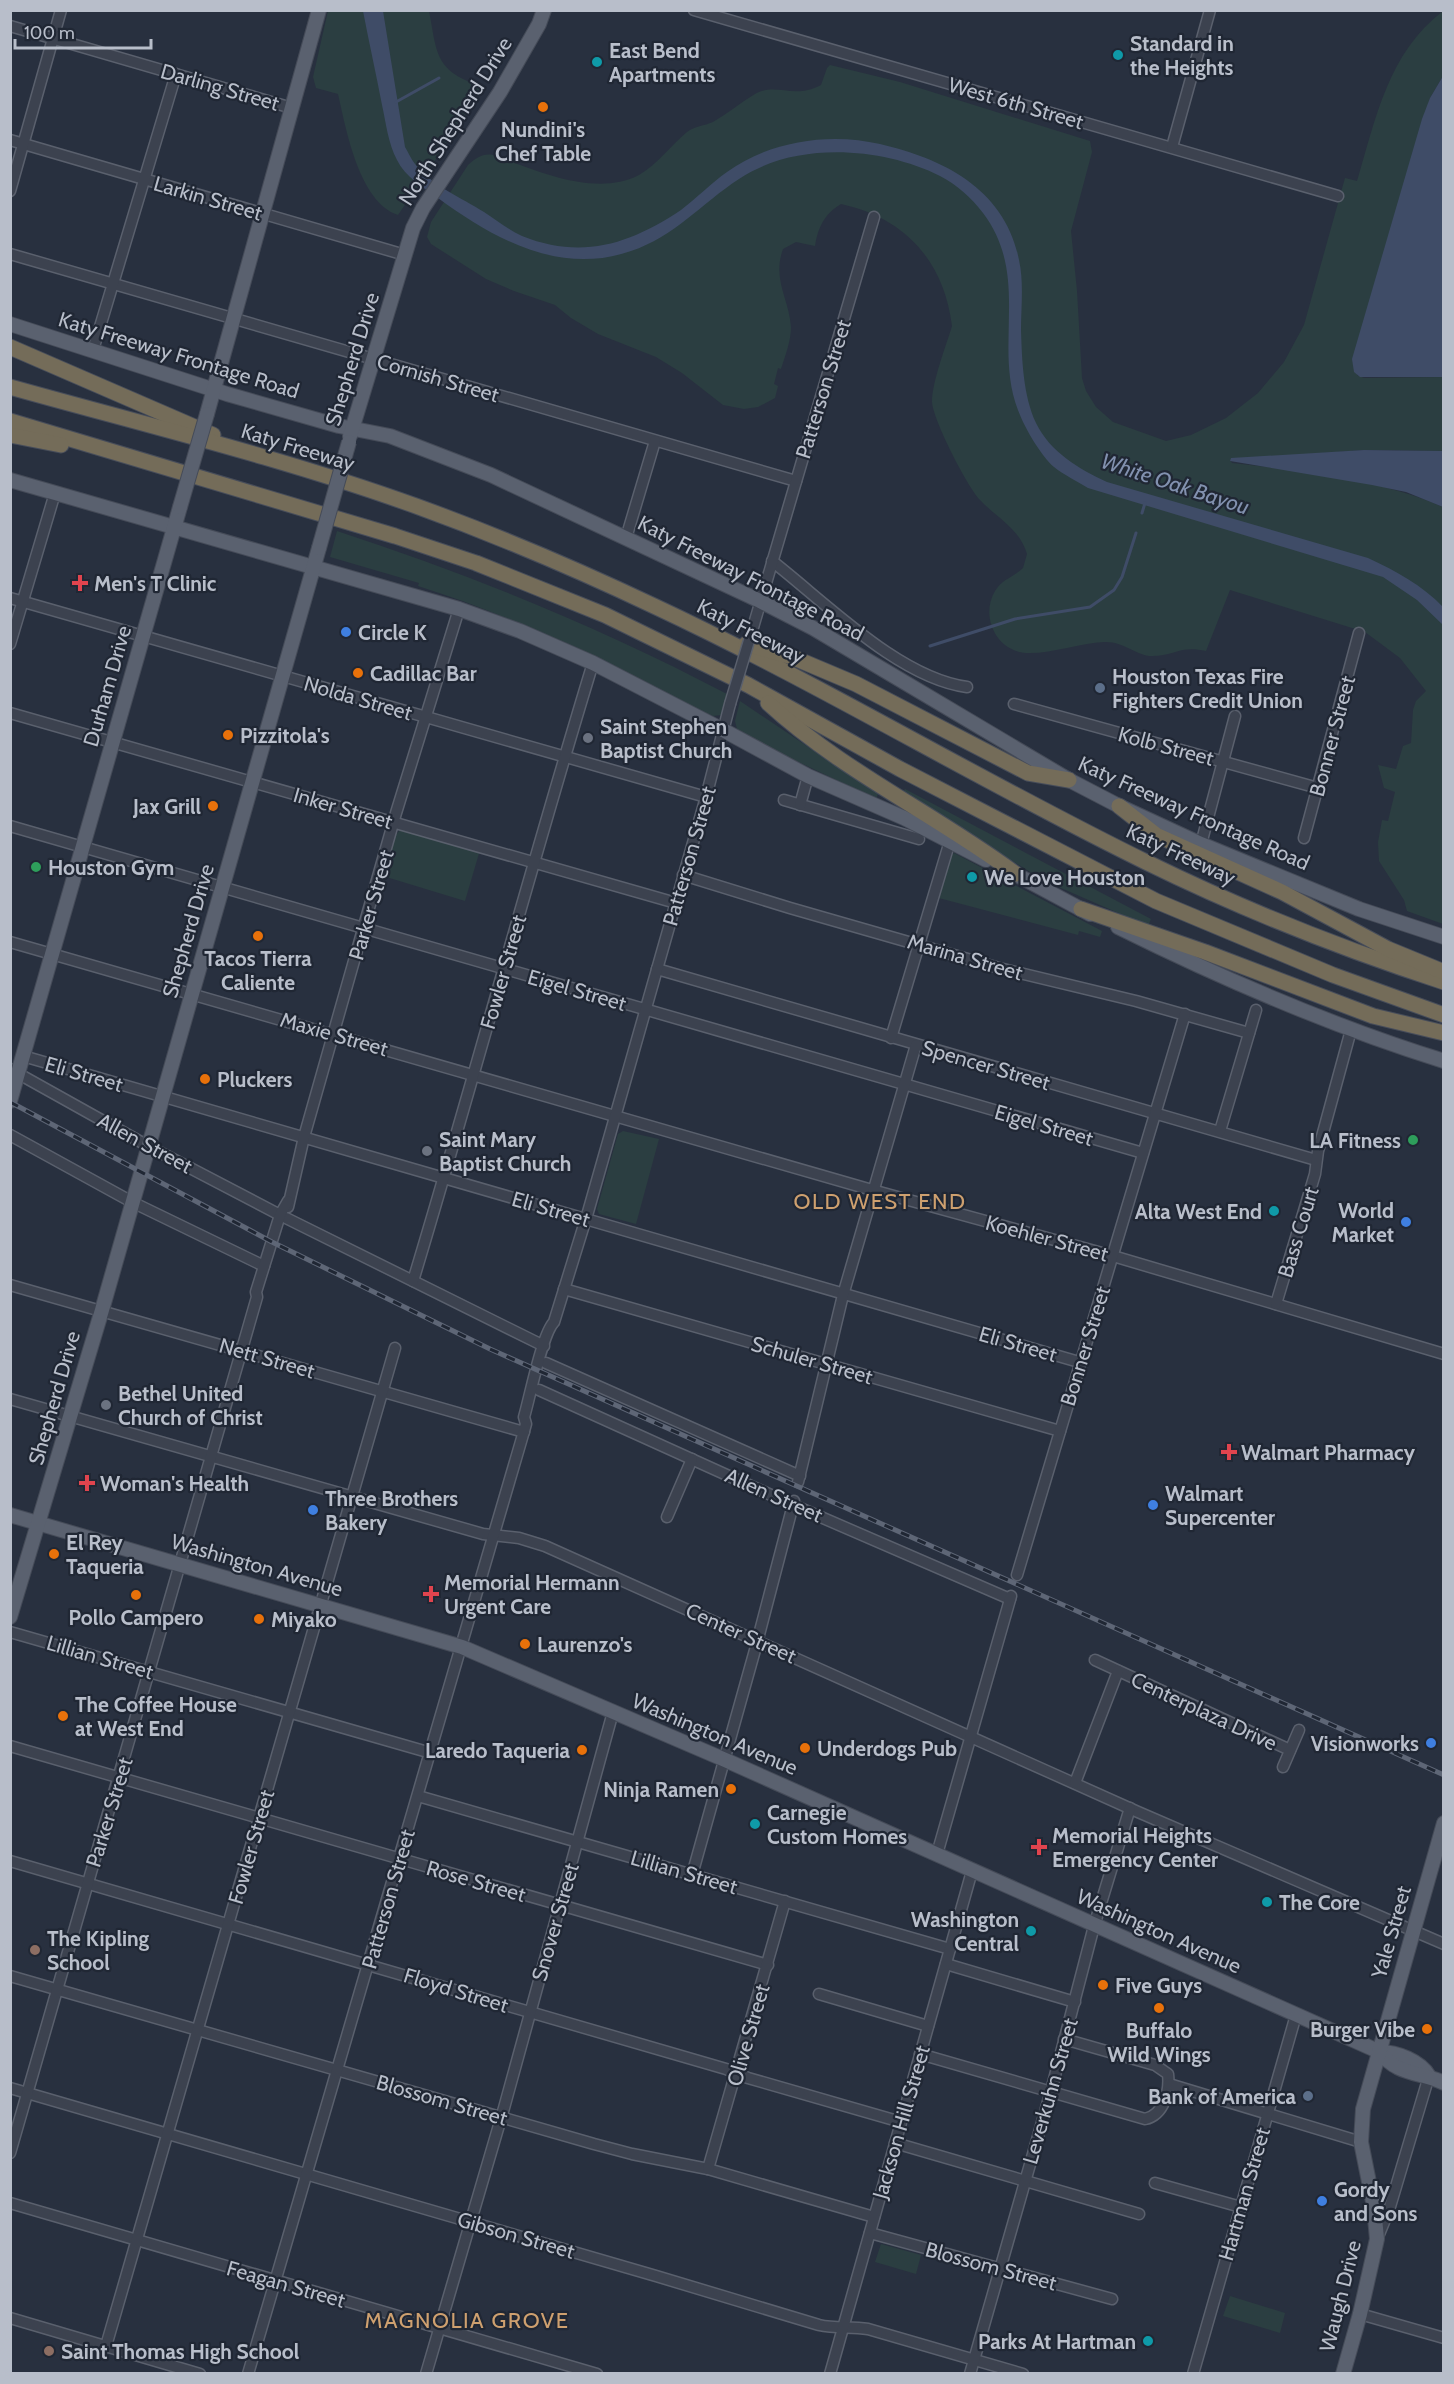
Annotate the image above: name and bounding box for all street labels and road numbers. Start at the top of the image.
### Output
street label: North Shepherd Drive [393,32,517,210]
street label: Darling Street [158,58,282,116]
street label: West 6th Street [946,72,1086,134]
street label: Larkin Street [151,171,265,225]
street label: Shepherd Drive [320,289,384,429]
street label: Katy Freeway Frontage Road [56,306,302,404]
street label: Patterson Street [790,317,856,461]
street label: Cornish Street [374,349,502,407]
street label: Katy Freeway [238,418,358,476]
street label: Katy Freeway Frontage Road [634,510,868,646]
street label: Katy Freeway [693,593,809,669]
street label: Durham Drive [78,622,136,749]
street label: Nolda Street [301,671,415,725]
street label: Bonner Street [1304,673,1360,799]
street label: Kolb Street [1115,721,1217,771]
street label: Katy Freeway Frontage Road [1075,751,1313,875]
street label: Inker Street [291,782,395,834]
street label: Patterson Street [657,783,721,929]
street label: Katy Freeway [1122,818,1240,890]
street label: Parker Street [343,847,399,963]
street label: Shepherd Drive [157,861,219,1001]
street label: Fowler Street [475,912,531,1032]
street label: Marina Street [905,929,1025,985]
street label: Eigel Street [525,964,629,1016]
street label: Maxie Street [277,1007,391,1061]
street label: Spencer Street [919,1035,1053,1095]
street label: Eli Street [42,1051,126,1097]
street label: Eigel Street [992,1099,1096,1151]
street label: Allen Street [93,1108,197,1178]
street label: Bass Court [1272,1184,1324,1280]
street label: Eli Street [509,1186,593,1232]
street label: Koehler Street [983,1210,1111,1266]
street label: Bonner Street [1055,1283,1115,1409]
street label: Eli Street [976,1321,1060,1367]
street label: Shepherd Drive [23,1328,85,1468]
street label: Schuler Street [748,1331,876,1389]
street label: Nett Street [216,1332,318,1384]
street label: Allen Street [722,1462,826,1528]
street label: Washington Avenue [168,1529,346,1602]
street label: Center Street [682,1598,800,1668]
street label: Lillian Street [44,1630,156,1684]
street label: Centerplaza Drive [1127,1666,1281,1756]
street label: Washington Avenue [628,1688,802,1780]
street label: Parker Street [80,1754,138,1870]
street label: Fowler Street [223,1787,279,1907]
street label: Patterson Street [356,1826,420,1972]
street label: Lillian Street [628,1845,740,1899]
street label: Rose Street [424,1855,528,1907]
street label: Snover Street [526,1860,584,1984]
street label: Washington Avenue [1073,1883,1245,1979]
street label: Yale Street [1366,1883,1416,1982]
street label: Floyd Street [401,1962,511,2018]
street label: Olive Street [722,1981,774,2089]
street label: Leverkuhn Street [1017,2015,1083,2167]
street label: Jackson Hill Street [867,2042,935,2203]
street label: Blossom Street [374,2069,510,2131]
street label: Hartman Street [1213,2125,1275,2263]
street label: Gibson Street [455,2206,577,2264]
street label: Blossom Street [923,2236,1059,2296]
street label: Waugh Drive [1314,2238,1366,2354]
street label: Feagan Street [224,2255,348,2313]

